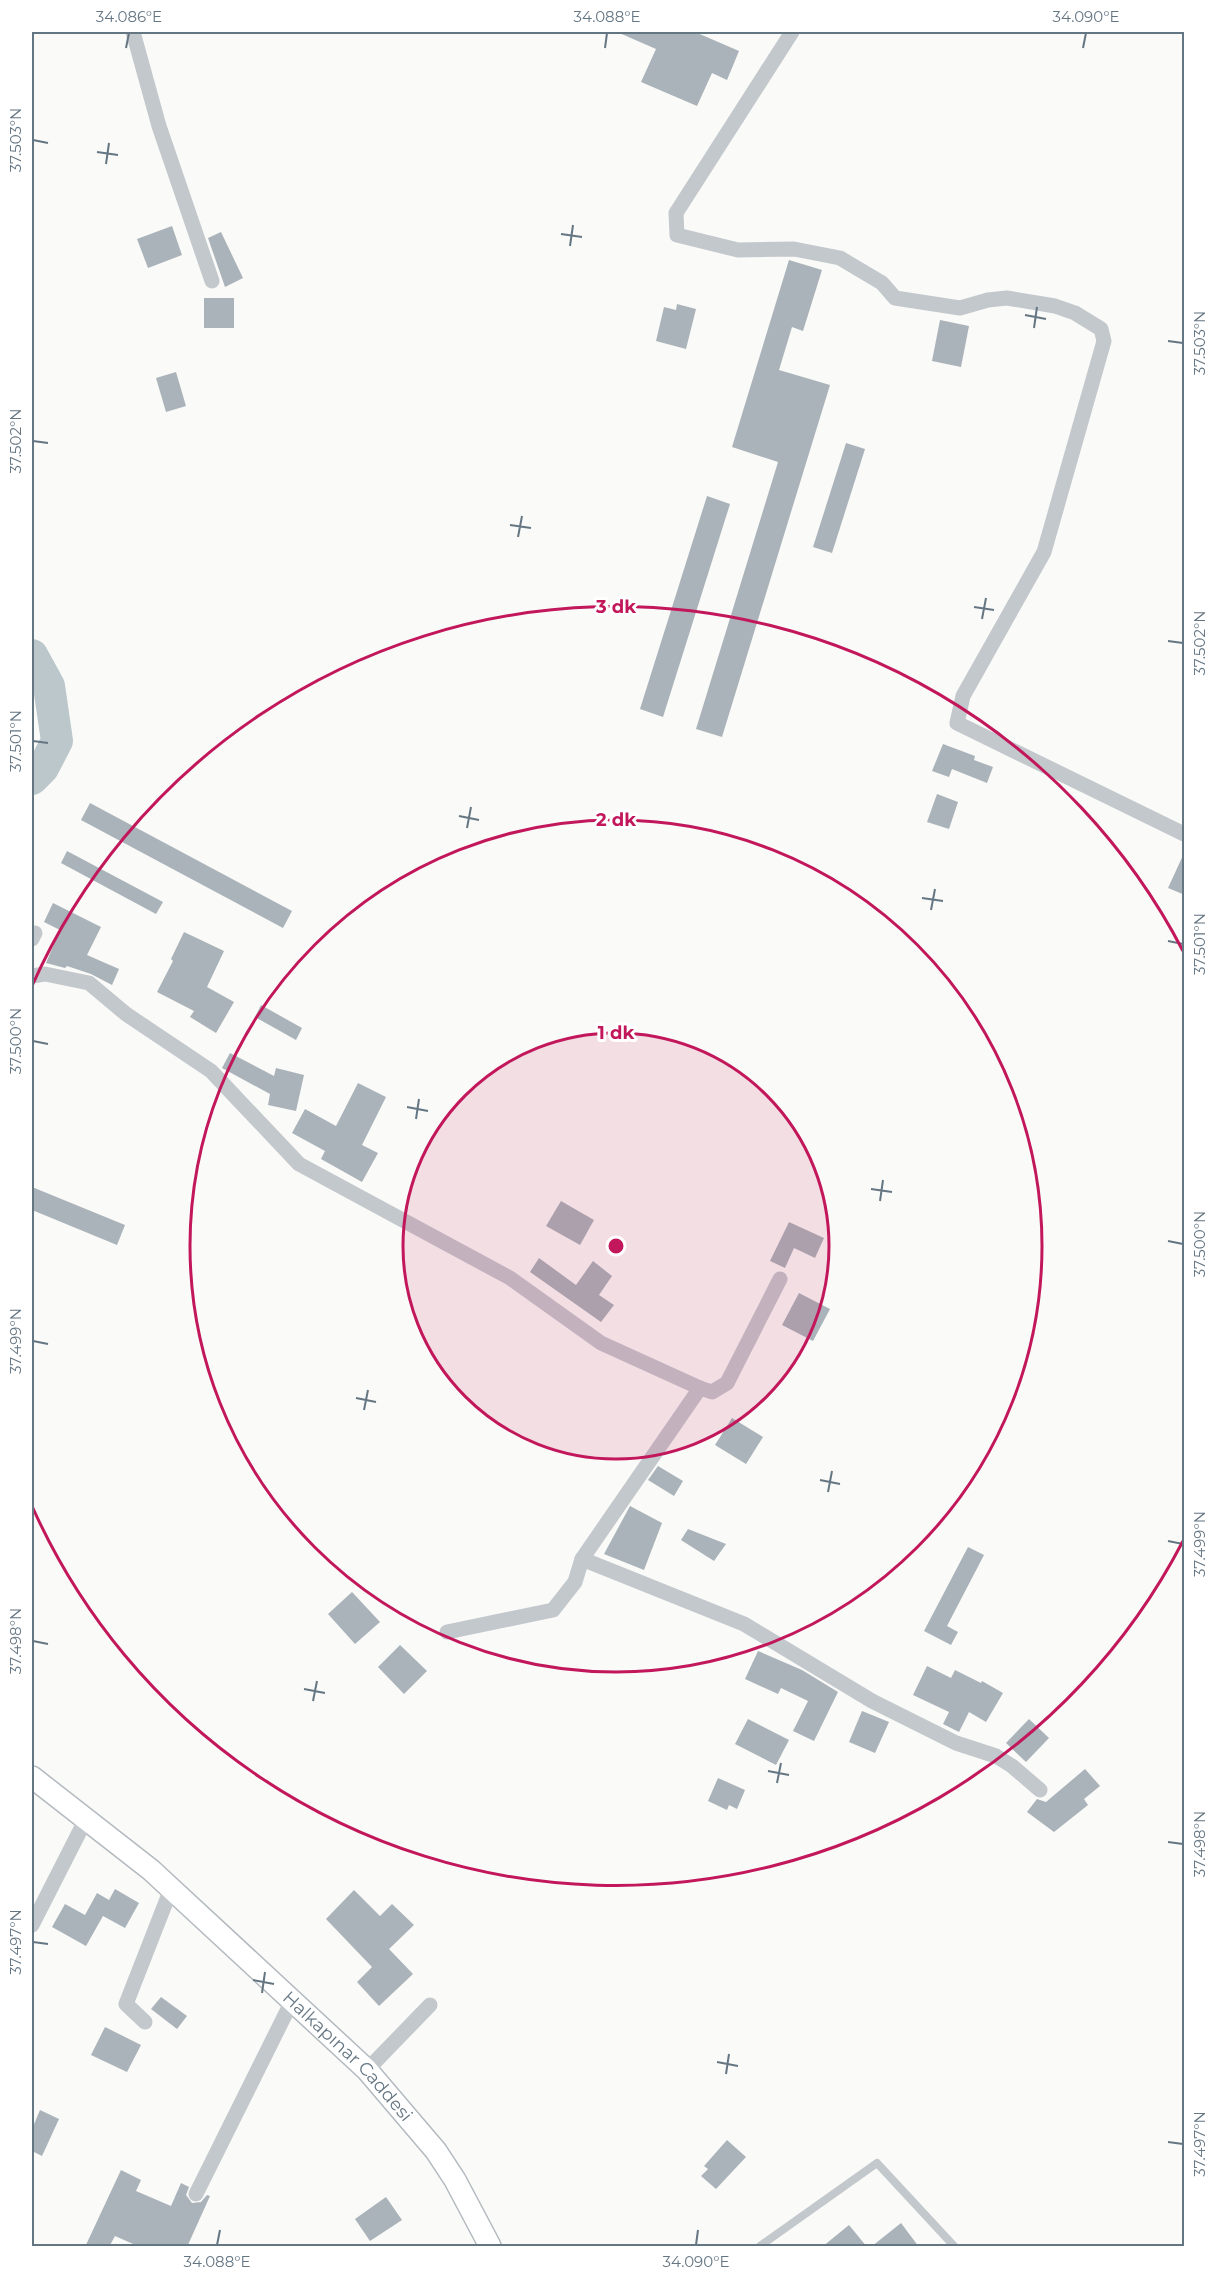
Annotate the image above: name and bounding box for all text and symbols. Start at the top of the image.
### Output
text: 34.086°E [96,7,162,26]
text: 34.088°E [573,7,641,26]
text: 34.090°E [1052,7,1120,26]
text: 37.503°N [6,108,25,172]
text: 37.503°N [1190,311,1209,375]
text: 37.502°N [6,409,25,473]
text: 3 dk [595,596,636,618]
text: 37.502°N [1190,611,1209,675]
text: 37.501°N [6,710,25,772]
text: 2 dk [596,809,636,831]
text: 37.501°N [1190,913,1209,975]
text: 37.500°N [6,1008,25,1074]
text: 1 dk [598,1022,634,1044]
text: 37.500°N [1190,1211,1209,1277]
centre of rings [606,1236,626,1256]
text: 37.499°N [6,1308,25,1374]
text: 37.499°N [1190,1511,1209,1577]
text: 37.498°N [6,1608,25,1674]
text: 37.498°N [1190,1811,1209,1877]
text: 37.497°N [6,1909,25,1975]
street label: Halkapınar Caddesi [278,1986,417,2126]
text: 37.497°N [1190,2111,1209,2177]
text: 34.088°E [183,2252,251,2271]
text: 34.090°E [662,2252,730,2271]

